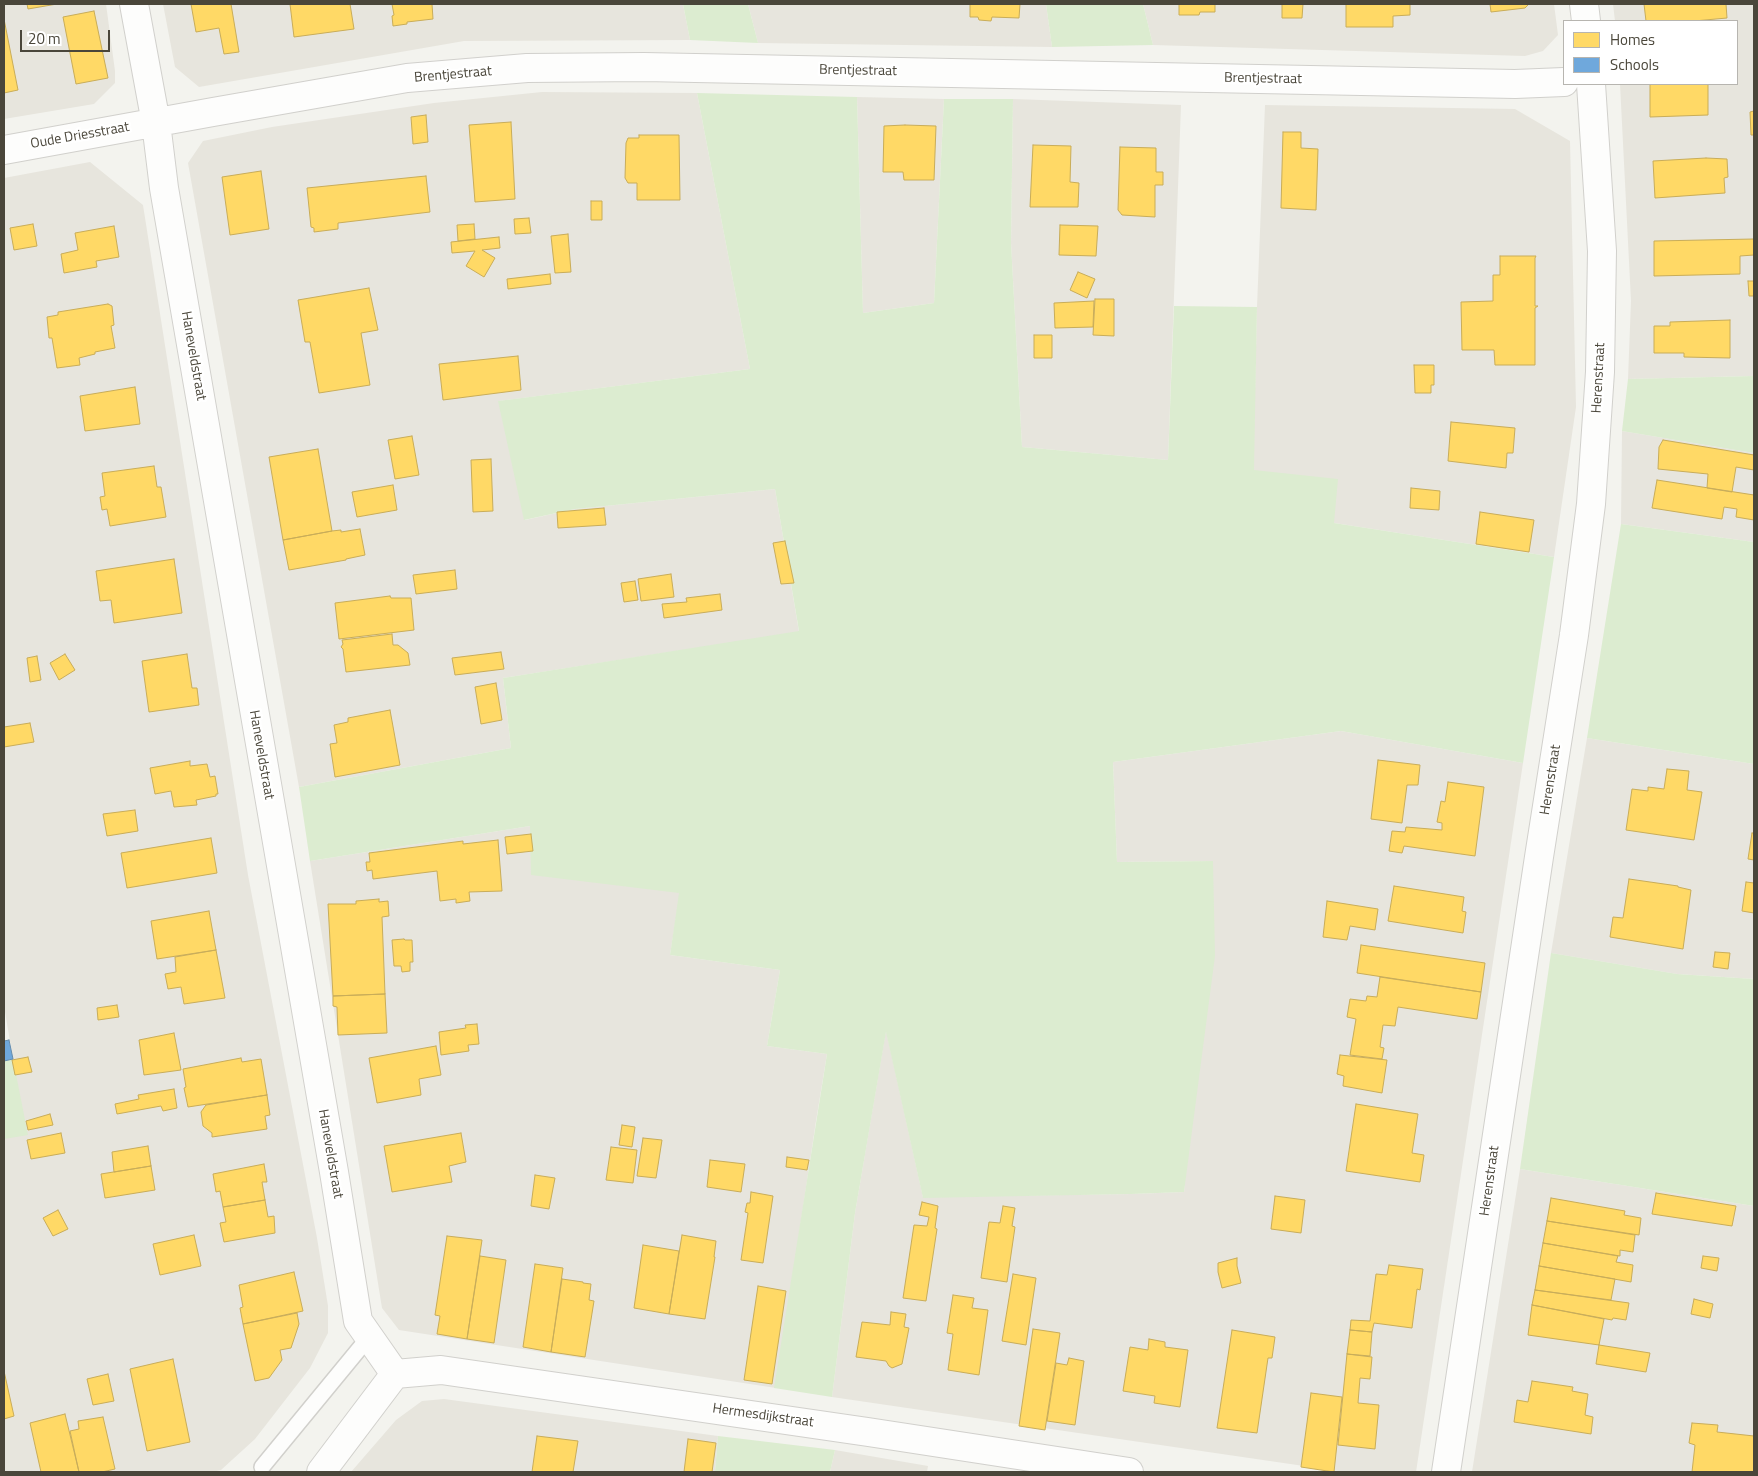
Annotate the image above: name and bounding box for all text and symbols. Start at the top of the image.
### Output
scale bar [22,20,112,52]
legend [1563,20,1738,85]
text: 20 m [28,27,61,50]
text: Homes [1610,28,1655,51]
text: Schools [1610,53,1659,76]
street label: Brentjestraat [819,62,897,80]
street label: Brentjestraat [413,63,493,87]
street label: Brentjestraat [1224,70,1302,88]
street label: Oude Driesstraat [29,119,131,153]
street label: Haneveldstraat [177,310,209,402]
street label: Herenstraat [1589,342,1609,414]
street label: Haneveldstraat [245,709,277,801]
street label: Herenstraat [1537,744,1565,816]
street label: Haneveldstraat [314,1108,346,1200]
street label: Herenstraat [1477,1145,1503,1217]
street label: Hermesdijkstraat [711,1401,815,1431]

